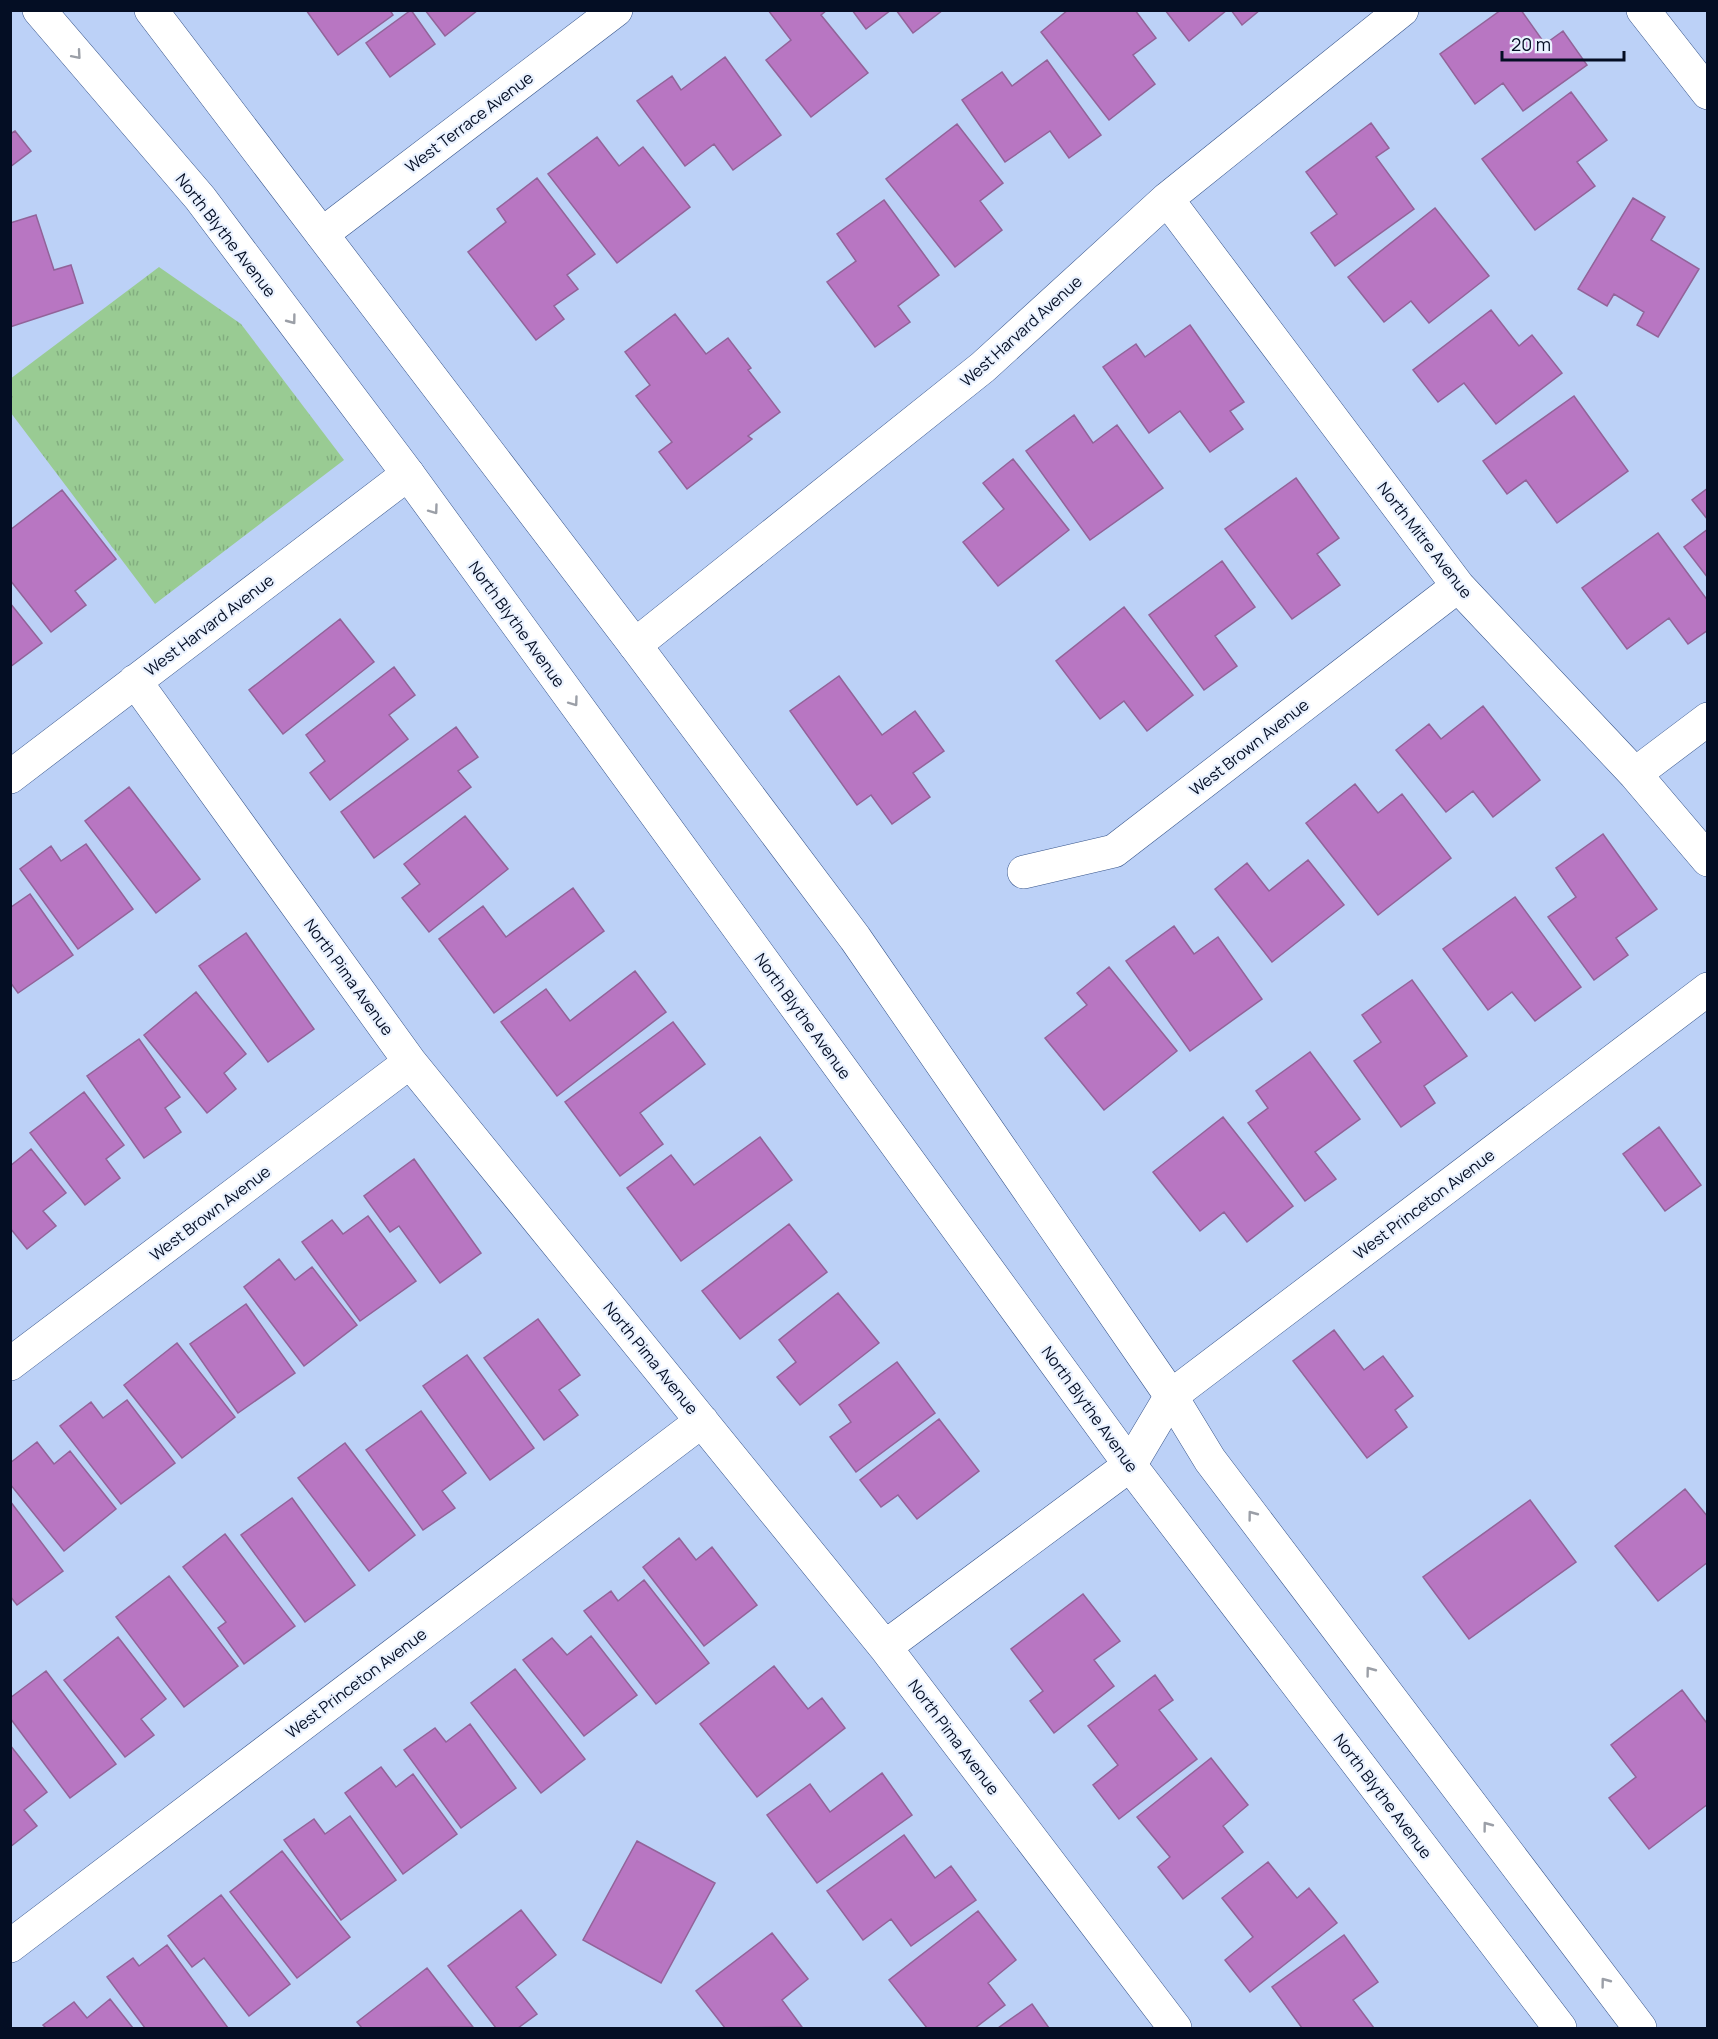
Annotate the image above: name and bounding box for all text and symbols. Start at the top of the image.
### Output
scale bar [1502,24,1624,62]
text: 20 m [1511,32,1551,56]
one-way arrow [69,48,80,59]
street label: West Terrace Avenue [400,67,538,177]
street label: North Blythe Avenue [171,169,281,301]
street label: West Harvard Avenue [955,270,1087,392]
one-way arrow [285,314,296,325]
street label: North Mitre Avenue [1373,477,1477,603]
one-way arrow [427,504,438,515]
street label: North Blythe Avenue [464,556,570,692]
street label: West Harvard Avenue [140,569,278,681]
street label: West Brown Avenue [1185,693,1313,801]
one-way arrow [566,695,577,706]
street label: North Pima Avenue [299,914,399,1040]
street label: North Blythe Avenue [750,948,856,1084]
street label: West Princeton Avenue [1349,1144,1499,1264]
street label: West Brown Avenue [145,1160,275,1266]
street label: North Pima Avenue [599,1297,703,1419]
street label: North Blythe Avenue [1037,1341,1143,1477]
one-way arrow [1249,1511,1260,1522]
street label: West Princeton Avenue [281,1623,431,1743]
one-way arrow [1366,1666,1377,1677]
street label: North Pima Avenue [903,1675,1005,1799]
street label: North Blythe Avenue [1329,1729,1437,1863]
one-way arrow [1484,1822,1495,1833]
one-way arrow [1601,1977,1612,1988]

